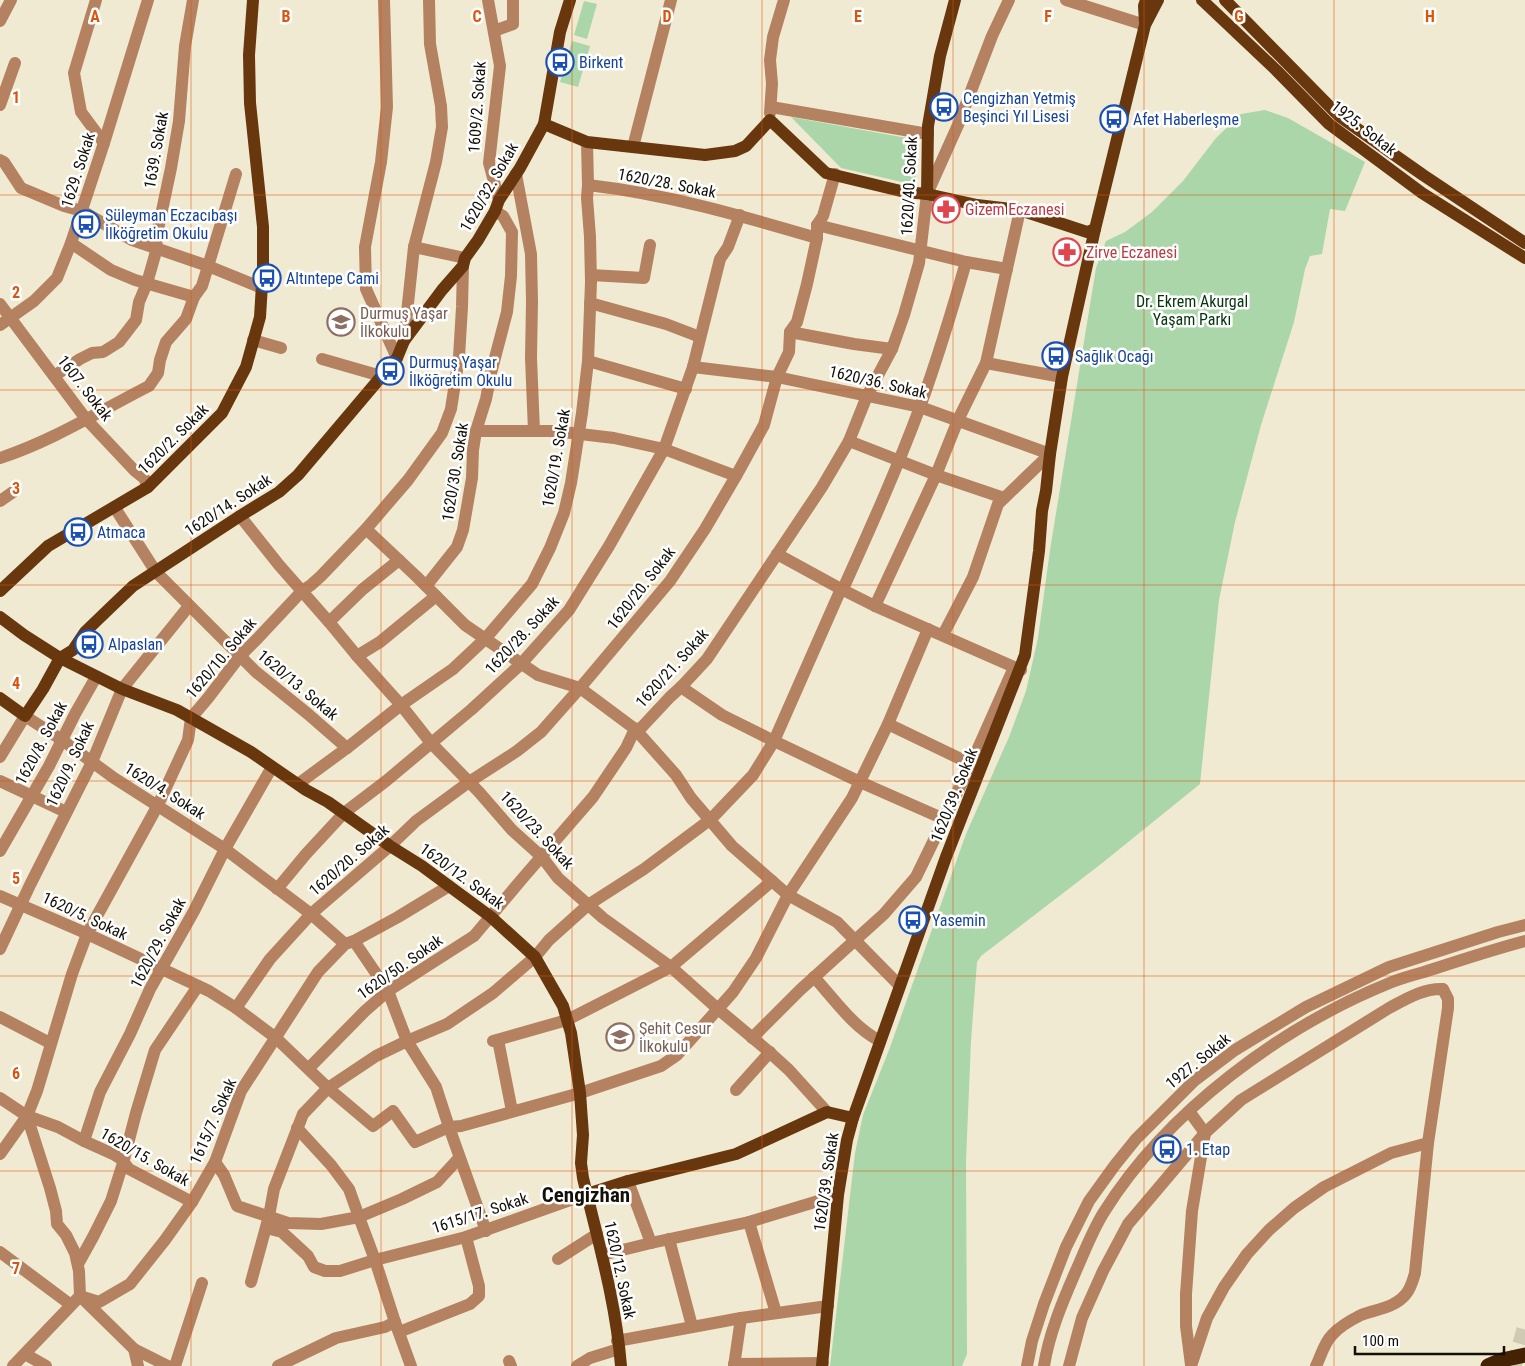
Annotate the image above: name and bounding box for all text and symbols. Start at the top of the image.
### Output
text: A [90,7,100,26]
text: B [282,7,291,26]
text: C [472,7,482,26]
text: D [662,7,672,26]
text: E [854,7,862,26]
text: F [1044,7,1052,26]
text: G [1234,7,1244,26]
text: H [1425,7,1435,26]
bus stop icon: Birkent [545,47,575,77]
place label: Birkent [579,53,624,72]
street label: 1609/2. Sokak [464,60,490,153]
text: 1 [12,88,20,107]
place label: Cengizhan Yetmiş Beşinci Yıl Lisesi [963,89,1076,126]
bus stop icon: Cengizhan Yetmiş Beşinci Yıl Lisesi [929,92,959,122]
street label: 1925. Sokak [1327,97,1401,160]
bus stop icon: Afet Haberleşme [1099,104,1129,134]
street label: 1639. Sokak [140,109,172,190]
place label: Afet Haberleşme [1133,110,1239,129]
street label: 1629. Sokak [57,129,99,210]
street label: 1620/40. Sokak [897,135,921,236]
street label: 1620/32. Sokak [456,138,523,235]
street label: 1620/28. Sokak [616,164,718,202]
pharmacy icon: Gizem Eczanesi [931,194,961,224]
place label: Gizem Eczanesi [965,200,1064,219]
place label: Süleyman Eczacıbaşı İlköğretim Okulu [105,206,238,243]
bus stop icon: Süleyman Eczacıbaşı İlköğretim Okulu [71,209,101,239]
pharmacy icon: Zirve Eczanesi [1052,237,1082,267]
place label: Zirve Eczanesi [1086,243,1177,262]
bus stop icon: Altıntepe Cami [252,263,282,293]
place label: Altıntepe Cami [286,269,379,288]
text: 2 [12,283,20,302]
park label: Dr. Ekrem Akurgal Yaşam Parkı [1136,292,1248,329]
place label: Durmuş Yaşar İlkokulu [360,304,448,341]
school or university icon: Durmuş Yaşar İlkokulu [326,307,356,337]
bus stop icon: Sağlık Ocağı [1041,341,1071,371]
place label: Sağlık Ocağı [1075,347,1154,366]
street label: 1607. Sokak [54,351,117,425]
place label: Durmuş Yaşar İlköğretim Okulu [409,353,512,390]
bus stop icon: Durmuş Yaşar İlköğretim Okulu [375,356,405,386]
street label: 1620/36. Sokak [827,362,929,403]
street label: 1620/2. Sokak [134,399,213,478]
street label: 1620/19. Sokak [538,407,574,509]
street label: 1620/30. Sokak [438,421,472,523]
street label: 1620/14. Sokak [181,469,276,540]
text: 3 [12,479,20,498]
bus stop icon: Atmaca [63,517,93,547]
place label: Atmaca [97,523,146,542]
street label: 1620/20. Sokak [603,542,680,633]
street label: 1620/28. Sokak [481,592,563,678]
street label: 1620/10. Sokak [182,613,261,702]
street label: 1620/21. Sokak [632,624,713,711]
bus stop icon: Alpaslan [74,629,104,659]
place label: Alpaslan [108,635,163,654]
street label: 1620/13. Sokak [254,646,343,725]
text: 4 [12,674,20,693]
street label: 1620/8. Sokak [11,697,71,788]
street label: 1620/9. Sokak [42,718,98,810]
street label: 1620/39. Sokak [927,745,982,845]
street label: 1620/4. Sokak [121,759,210,824]
street label: 1620/23. Sokak [496,787,578,873]
street label: 1620/20. Sokak [305,820,393,900]
street label: 1620/12. Sokak [416,839,509,913]
text: 5 [12,869,20,888]
street label: 1620/5. Sokak [39,888,131,944]
street label: 1620/29. Sokak [126,894,190,991]
bus stop icon: Yasemin [898,905,928,935]
place label: Yasemin [932,911,986,930]
street label: 1620/50. Sokak [354,930,447,1003]
place label: Şehit Cesur İlkokulu [639,1019,711,1056]
school or university icon: Şehit Cesur İlkokulu [605,1022,635,1052]
street label: 1927. Sokak [1162,1029,1235,1093]
text: 6 [12,1064,20,1083]
street label: 1615/7. Sokak [186,1075,241,1167]
street label: 1620/15. Sokak [97,1124,194,1191]
street label: 1620/39. Sokak [810,1131,842,1233]
bus stop icon: 1. Etap [1152,1134,1182,1164]
place label: 1. Etap [1186,1140,1230,1159]
district label: Cengizhan [542,1183,630,1207]
street label: 1615/17. Sokak [430,1188,531,1237]
street label: 1620/12. Sokak [600,1219,640,1321]
text: 7 [12,1259,20,1278]
scale bar [1355,1324,1504,1356]
text: 100 m [1362,1332,1399,1350]

